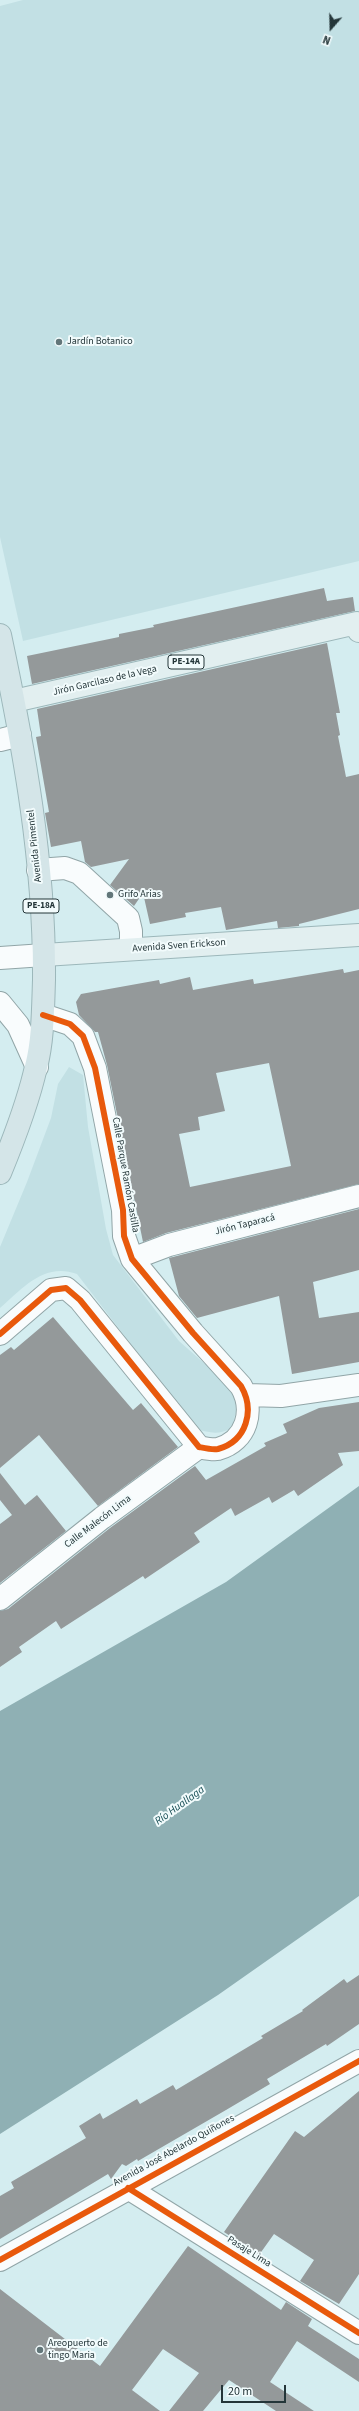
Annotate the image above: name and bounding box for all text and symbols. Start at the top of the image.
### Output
north arrow [311,8,351,48]
text: N [321,31,333,48]
place label: Jardín Botanico [67,336,133,348]
marker: Jardín Botanico [54,337,64,347]
road number: PE-14A [168,655,204,669]
street label: Jirón Garcilaso de la Vega [52,663,158,699]
street label: Avenida Pimentel [25,809,45,883]
place label: Grifo Arias [118,889,161,901]
marker: Grifo Arias [105,890,115,900]
road number: PE-18A [23,899,59,913]
street label: Avenida Sven Erickson [132,937,226,955]
street label: Calle Parque Ramón Castilla [109,1116,141,1234]
street label: Jirón Taparacá [214,1212,276,1238]
street label: Calle Malecón Lima [62,1493,134,1551]
water label: Río Huallaga [153,1784,207,1828]
street label: Avenida José Abelardo Quiñones [111,2113,237,2189]
street label: Pasaje Lima [225,2234,273,2270]
place label: Areopuerto de tingo Maria [48,2338,108,2362]
marker: Areopuerto de tingo Maria [35,2345,45,2355]
scale bar [223,2377,288,2403]
text: 20 m [228,2383,252,2400]

